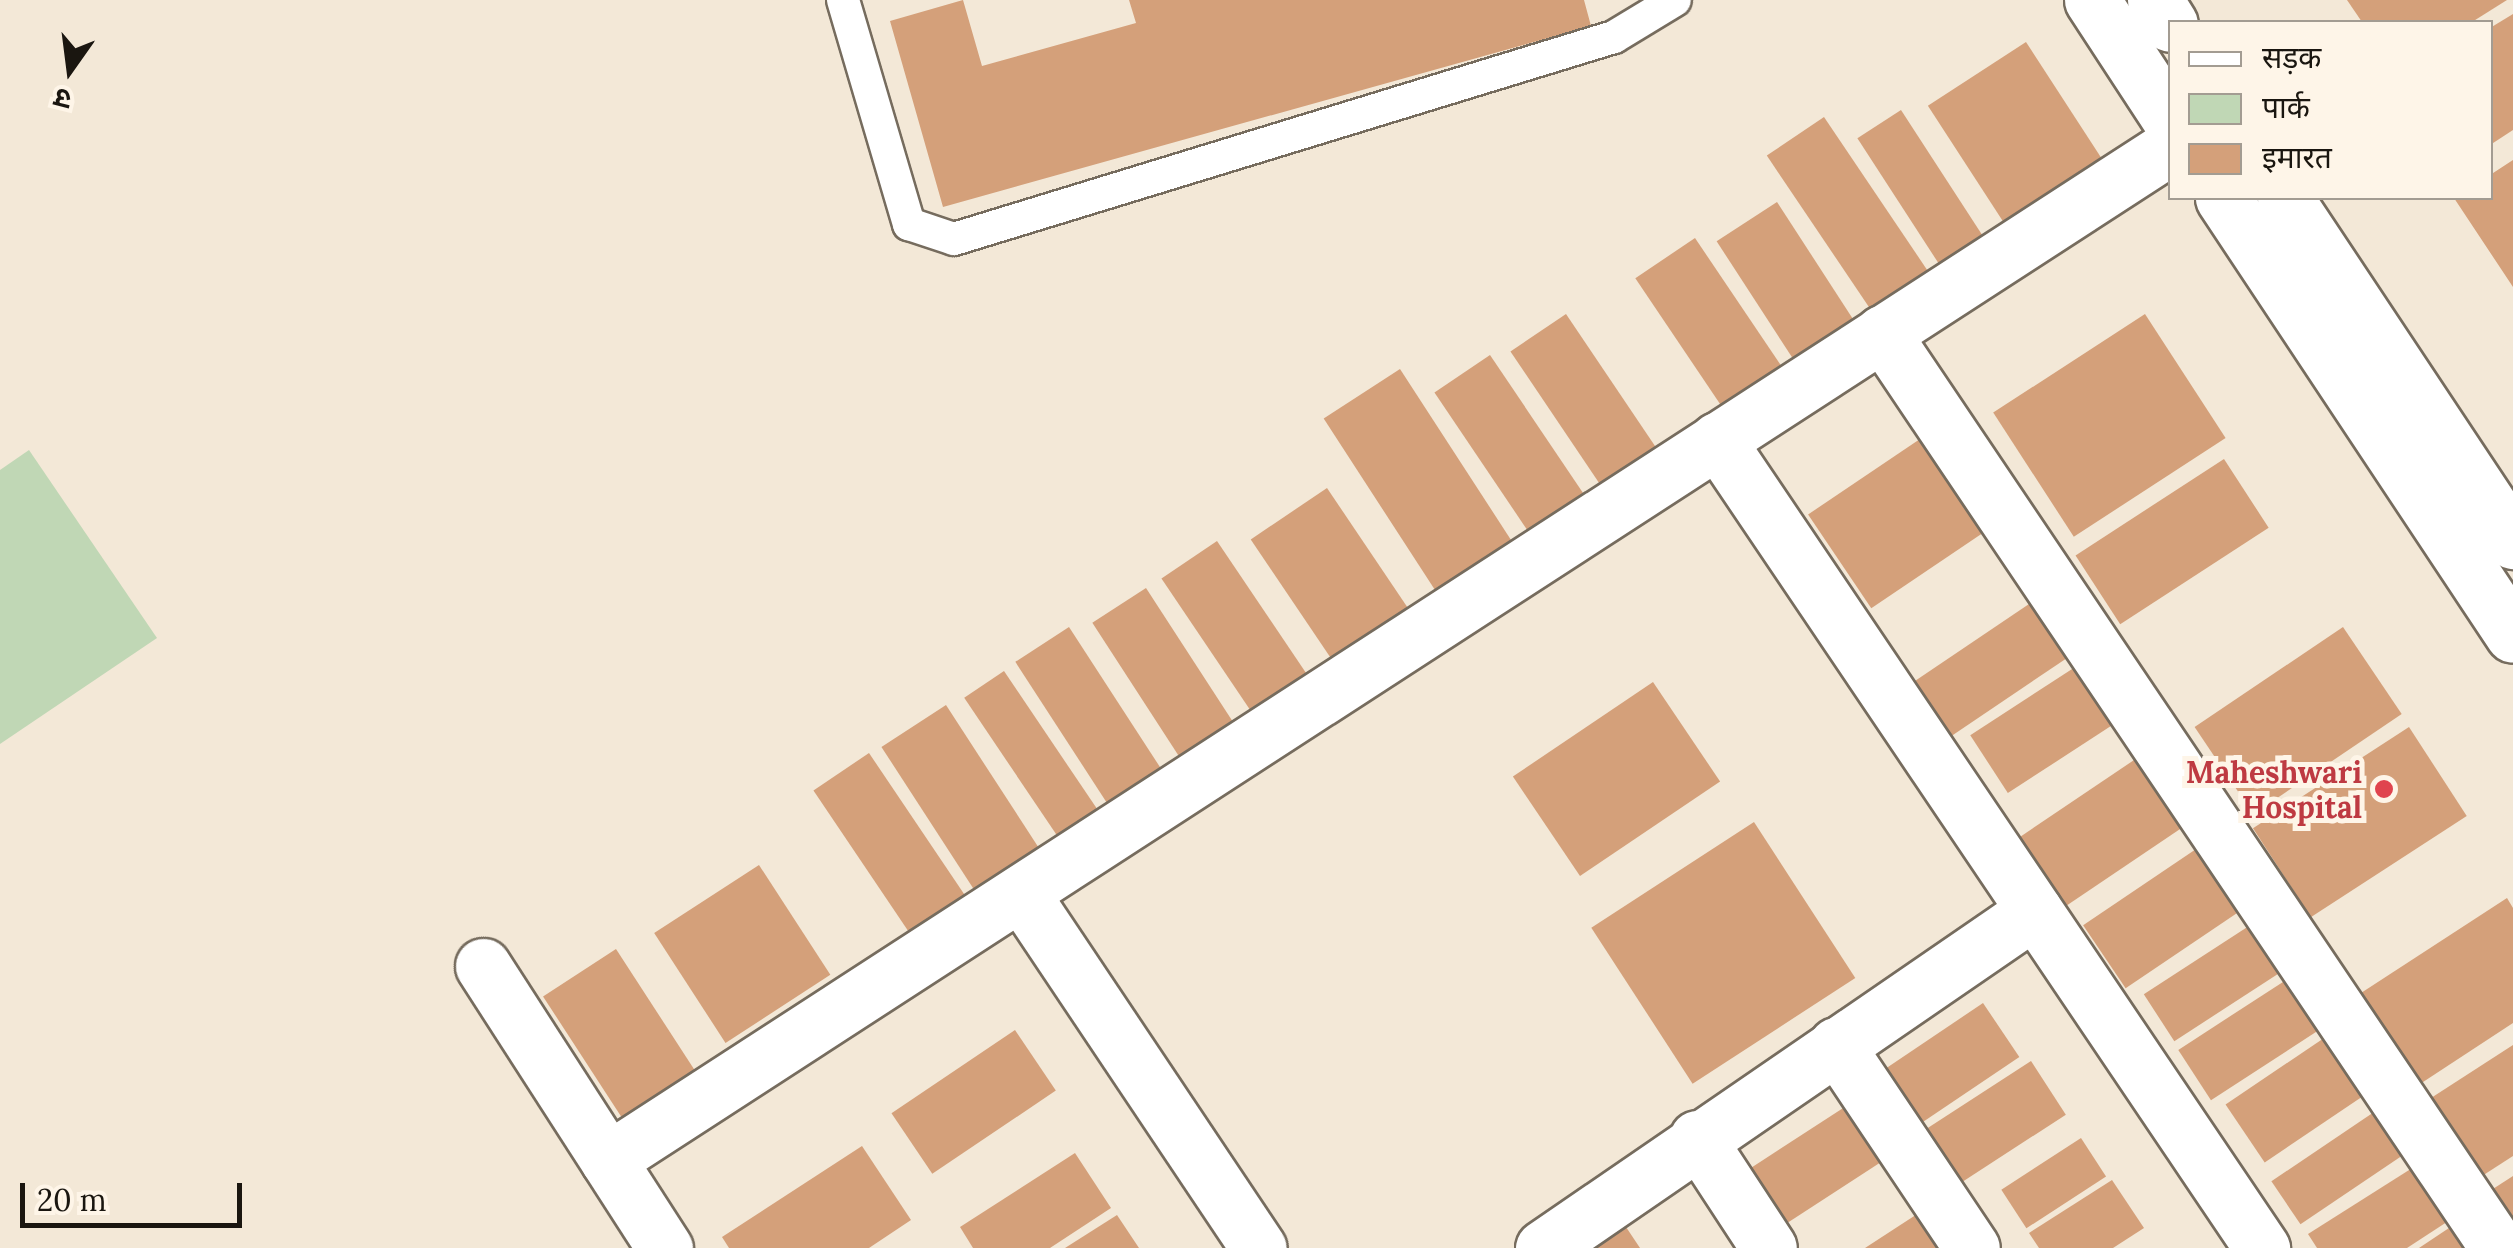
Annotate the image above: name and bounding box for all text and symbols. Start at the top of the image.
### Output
north arrow [20,20,120,120]
legend [2168,20,2493,200]
text: सड़क [2262,38,2321,76]
text: उ [50,80,75,119]
text: पार्क [2262,88,2310,126]
text: इमारत [2262,138,2332,176]
place label: Maheshwari Hospital [2186,754,2362,824]
marker: Maheshwari Hospital [2371,776,2397,802]
scale bar [25,1163,248,1225]
text: 20 m [37,1181,106,1219]

